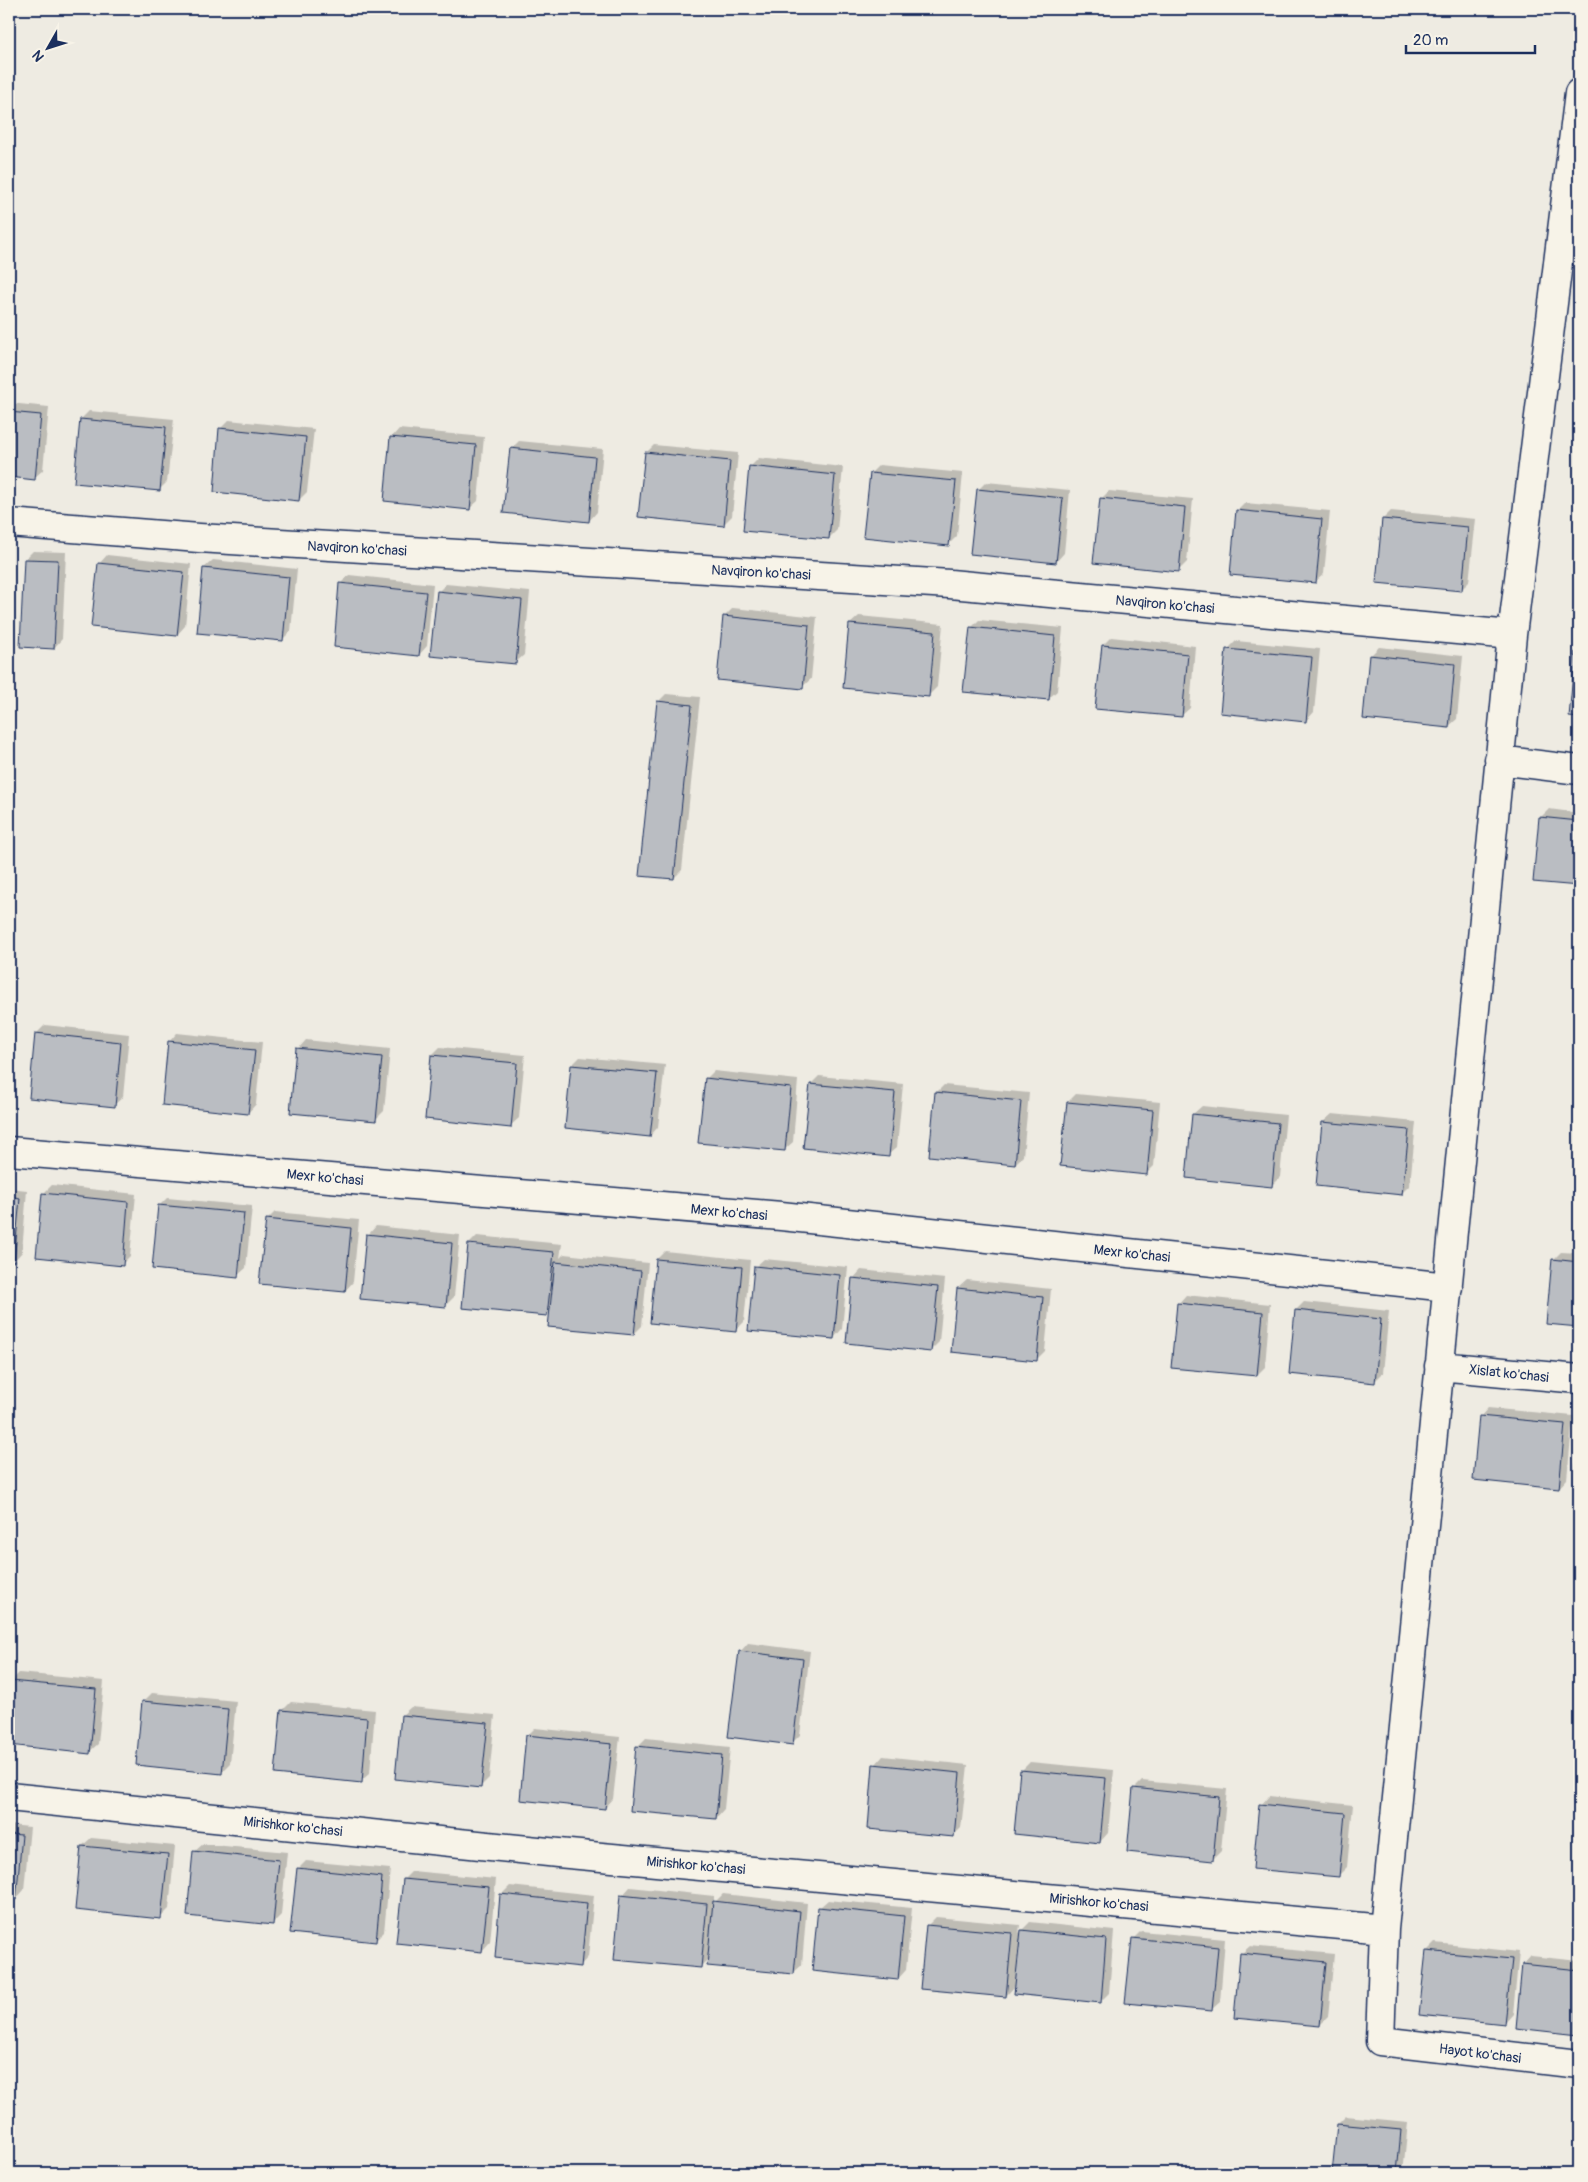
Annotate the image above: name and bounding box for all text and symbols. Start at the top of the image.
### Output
north arrow [22,22,72,72]
scale bar [1406,22,1534,54]
text: 20 m [1413,31,1448,50]
text: N [29,47,48,65]
street label: Navqiron ko'chasi [307,537,408,560]
street label: Navqiron ko'chasi [711,561,812,584]
street label: Navqiron ko'chasi [1115,592,1216,617]
street label: Mexr ko'chasi [286,1166,365,1189]
street label: Mexr ko'chasi [690,1201,769,1224]
street label: Mexr ko'chasi [1093,1241,1172,1266]
street label: Xislat ko'chasi [1468,1361,1550,1386]
street label: Mirishkor ko'chasi [243,1813,344,1840]
street label: Mirishkor ko'chasi [646,1853,747,1878]
street label: Mirishkor ko'chasi [1049,1890,1150,1915]
street label: Hayot ko'chasi [1438,2040,1522,2067]

